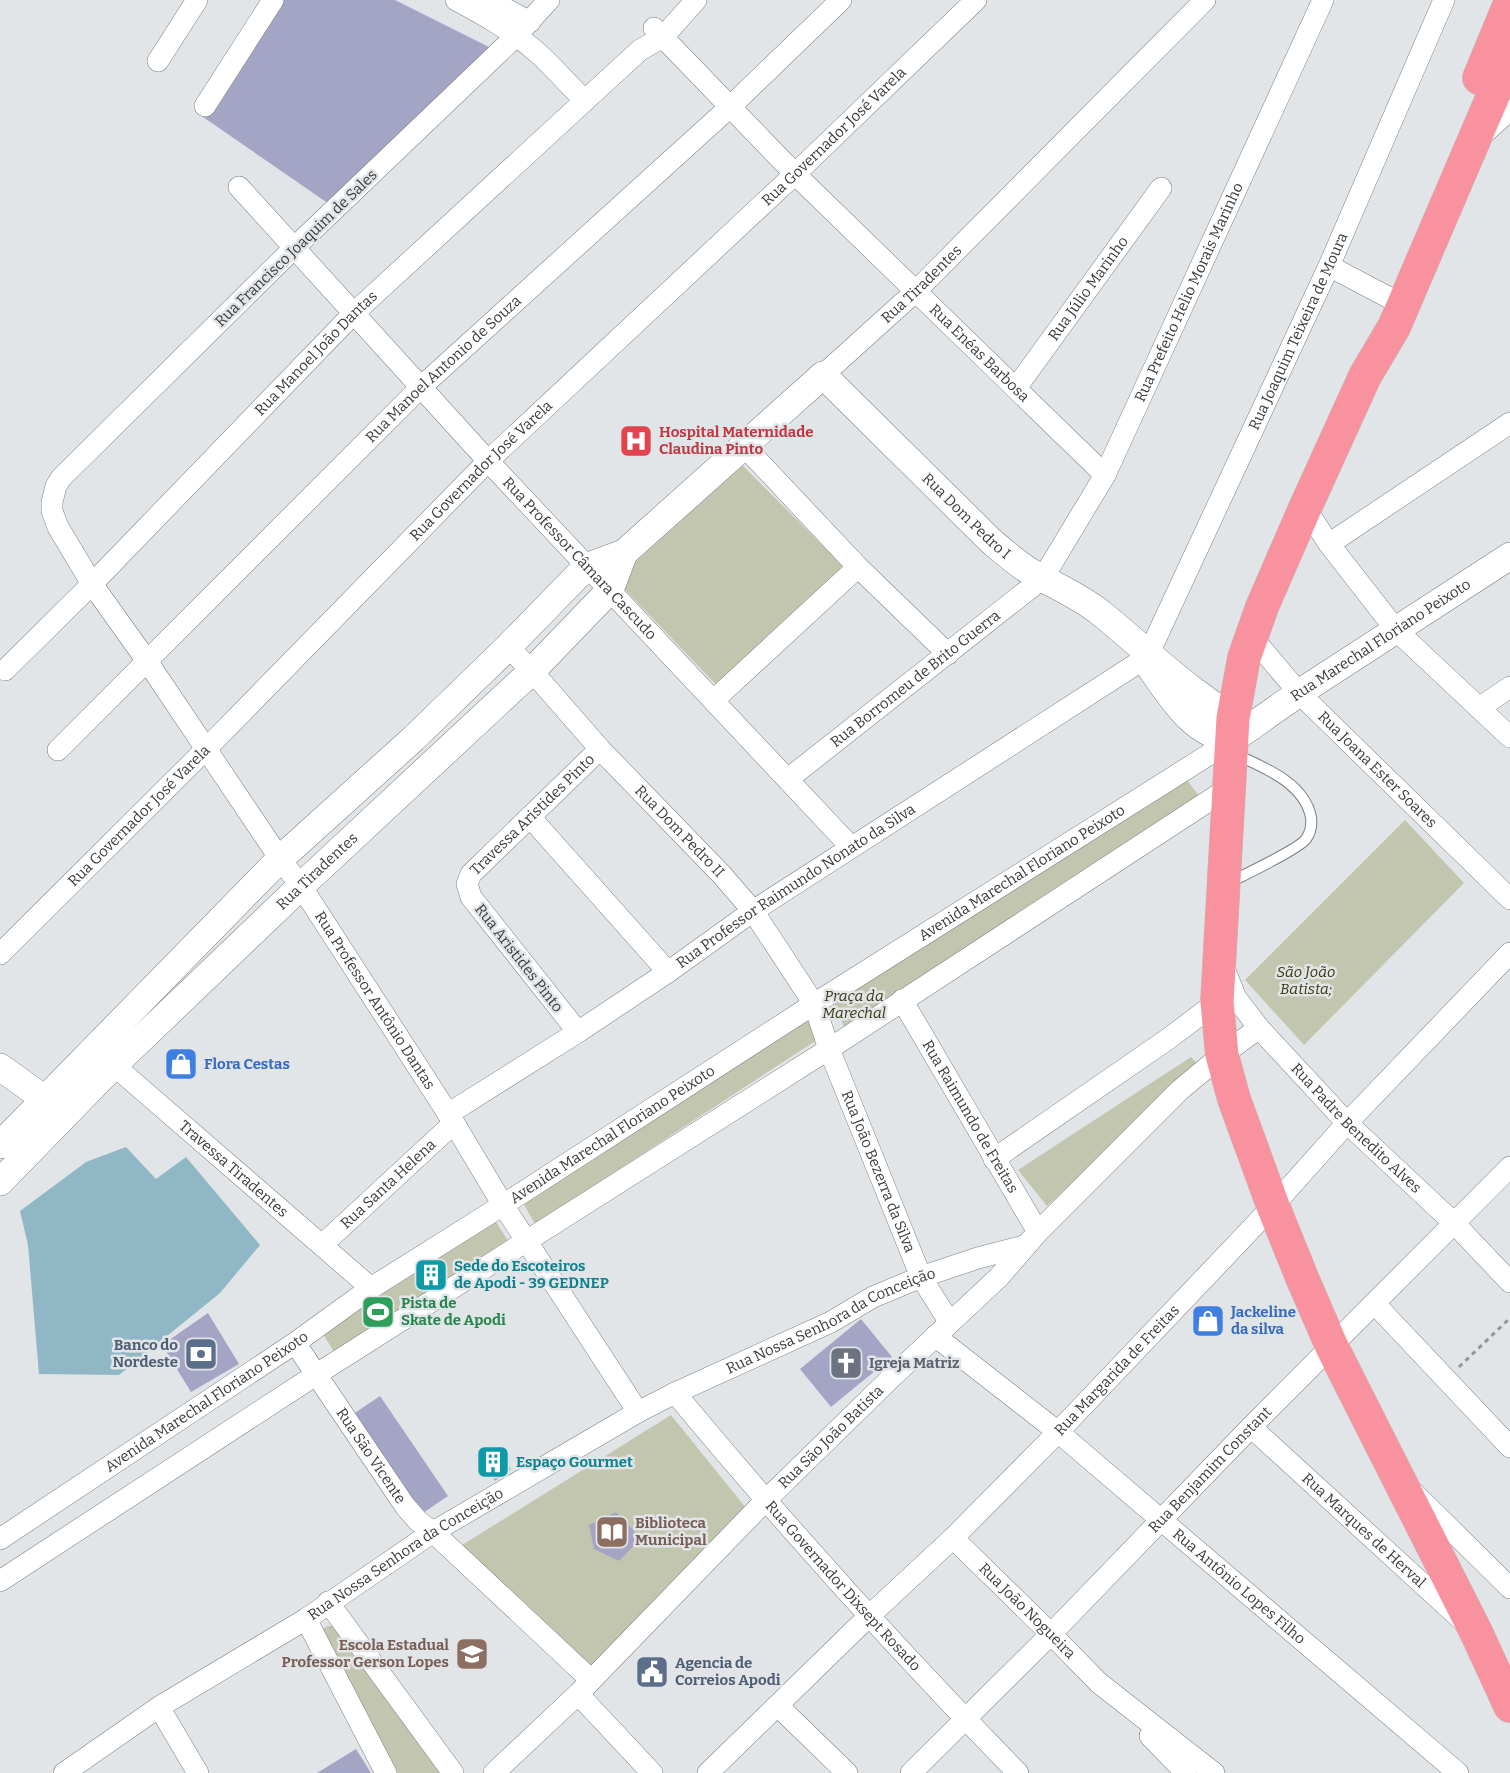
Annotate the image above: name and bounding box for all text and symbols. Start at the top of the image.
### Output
street label: Rua Governador José Varela [758,63,910,209]
street label: Rua Francisco Joaquim de Sales [211,166,381,330]
street label: Rua Prefeito Helio Morais Marinho [1131,180,1247,405]
street label: Rua Joaquim Teixeira de Moura [1245,230,1351,433]
street label: Rua Júlio Marinho [1044,233,1132,344]
street label: Rua Tiradentes [878,241,965,327]
street label: Rua Manoel João Dantas [251,287,381,419]
street label: Rua Manoel Antonio de Souza [362,292,525,446]
street label: Rua Enéas Barbosa [926,301,1033,406]
street label: Rua Governador José Varela [406,397,556,545]
hospital icon: Hospital Maternidade Claudina Pinto [618,423,654,459]
place label: Hospital Maternidade Claudina Pinto [659,423,813,458]
street label: Rua Dom Pedro I [919,469,1014,563]
street label: Rua Professor Câmara Cascudo [499,473,660,643]
street label: Rua Marechal Floriano Peixoto [1287,575,1474,705]
street label: Rua Borromeu de Brito Guerra [827,606,1004,751]
street label: Rua Joana Ester Soares [1314,707,1441,832]
street label: Rua Governador José Varela [64,741,214,890]
street label: Travessa Aristides Pinto [466,750,598,879]
street label: Rua Dom Pedro II [631,782,728,881]
street label: Rua Professor Raimundo Nonato da Silva [673,800,919,972]
street label: Avenida Marechal Floriano Peixoto [915,801,1128,945]
street label: Rua Tiradentes [273,829,361,914]
street label: Rua Aristides Pinto [471,900,567,1016]
street label: Rua Professor Antônio Dantas [311,908,439,1093]
park label: São João Batista; [1277,963,1335,998]
park label: Praça da Marechal [822,987,886,1022]
street label: Rua Raimundo de Freitas [918,1037,1022,1196]
shop icon: Flora Cestas [163,1046,199,1082]
place label: Flora Cestas [204,1055,290,1073]
street label: Rua Padre Benedito Alves [1287,1060,1425,1197]
street label: Avenida Marechal Floriano Peixoto [506,1062,718,1207]
street label: Rua João Bezerra da Silva [838,1088,919,1255]
street label: Travessa Tiradentes [175,1117,292,1221]
street label: Rua Santa Helena [337,1135,439,1232]
building icon: Sede do Escoteiros de Apodi - 39 GEDNEP [413,1257,449,1293]
place label: Sede do Escoteiros de Apodi - 39 GEDNEP [454,1257,609,1292]
street label: Rua Nossa Senhora da Conceição [723,1264,938,1378]
sports icon: Pista de Skate de Apodi [360,1294,396,1330]
place label: Pista de Skate de Apodi [401,1294,506,1329]
street label: Rua Margarida de Freitas [1051,1301,1183,1439]
shop icon: Jackeline da silva [1190,1303,1226,1339]
place label: Jackeline da silva [1230,1303,1296,1338]
street label: Avenida Marechal Floriano Peixoto [101,1327,312,1476]
place label: Banco do Nordeste [112,1336,178,1371]
bank icon: Banco do Nordeste [183,1336,219,1372]
church icon: Igreja Matriz [828,1345,864,1381]
place label: Igreja Matriz [869,1354,960,1372]
street label: Rua São João Batista [774,1381,887,1492]
street label: Rua Benjamim Constant [1145,1402,1276,1536]
street label: Rua São Vicente [332,1404,410,1507]
building icon: Espaço Gourmet [475,1444,511,1480]
place label: Espaço Gourmet [516,1453,633,1471]
street label: Rua Marques de Herval [1298,1469,1429,1591]
street label: Rua Nossa Senhora da Conceição [304,1484,507,1624]
street label: Rua Governador Dixsept Rosado [762,1497,925,1675]
library icon: Biblioteca Municipal [594,1514,630,1550]
place label: Biblioteca Municipal [635,1514,707,1549]
street label: Rua Antônio Lopes Filho [1169,1525,1309,1648]
street label: Rua João Nogueira [975,1559,1079,1663]
place label: Escola Estadual Professor Gerson Lopes [282,1636,449,1671]
school or university icon: Escola Estadual Professor Gerson Lopes [454,1636,490,1672]
public building icon: Agencia de Correios Apodi [634,1654,670,1690]
place label: Agencia de Correios Apodi [675,1654,781,1689]

